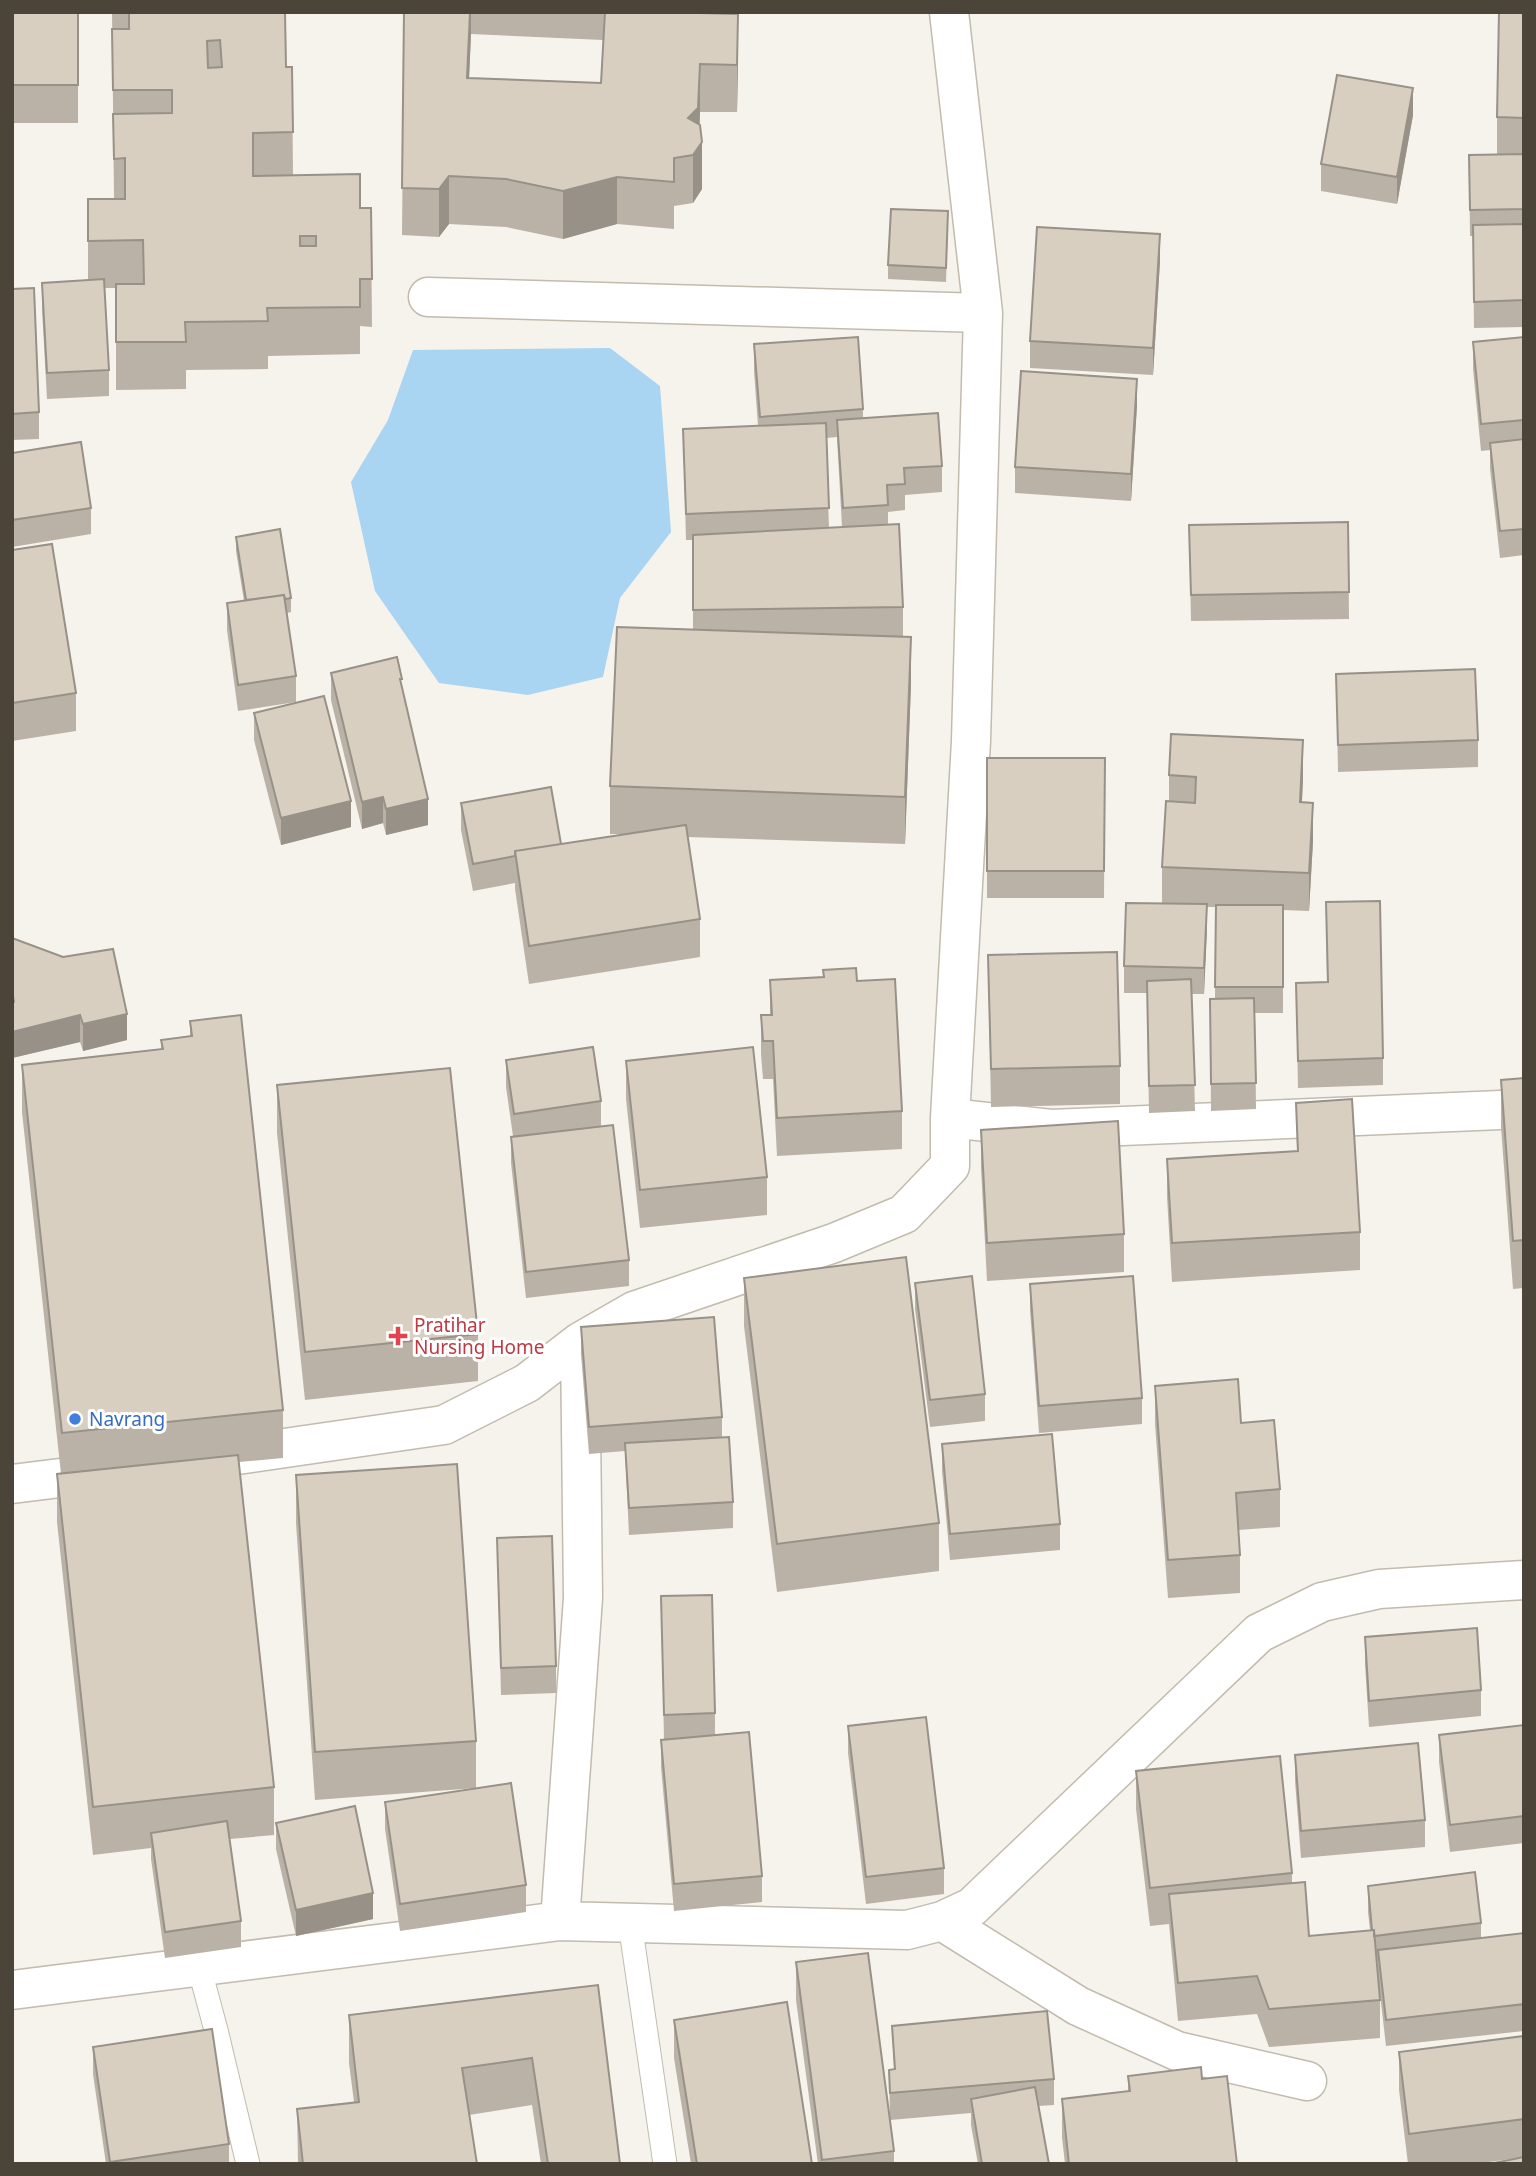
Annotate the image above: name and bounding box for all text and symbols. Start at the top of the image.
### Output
place label: Pratihar Nursing Home [414,1312,544,1360]
marker: Pratihar Nursing Home [388,1326,408,1346]
place label: Navrang [89,1406,165,1432]
marker: Navrang [67,1411,83,1427]

